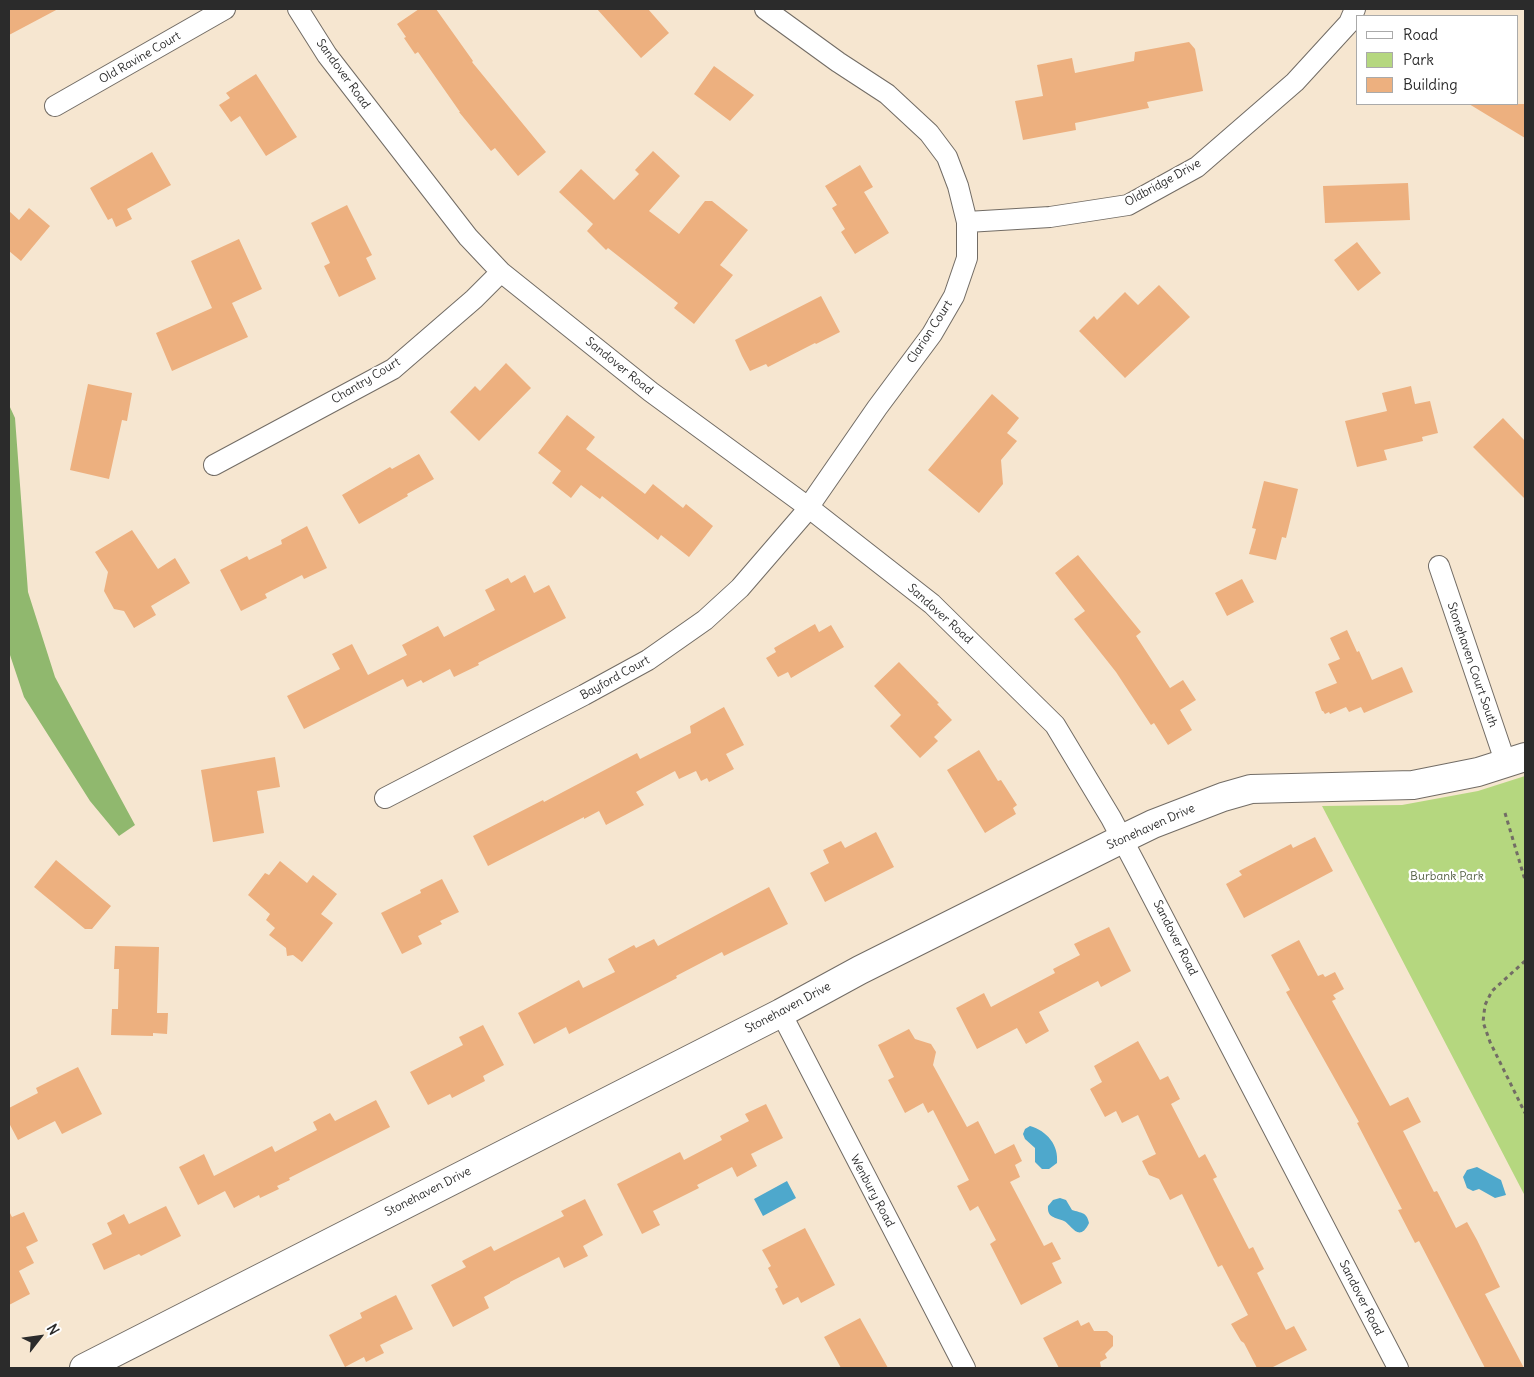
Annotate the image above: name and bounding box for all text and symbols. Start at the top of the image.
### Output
legend [1356,15,1519,105]
text: Road [1403,25,1438,44]
street label: Old Ravine Court [97,29,183,87]
street label: Sandover Road [313,36,373,112]
text: Park [1403,50,1434,69]
text: Building [1403,75,1458,94]
street label: Oldbridge Drive [1122,156,1204,210]
street label: Clarion Court [904,298,956,366]
street label: Sandover Road [582,334,656,398]
street label: Chantry Court [329,355,403,407]
street label: Sandover Road [905,581,975,647]
street label: Stonehaven Court South [1444,601,1500,729]
street label: Bayford Court [578,653,652,703]
street label: Stonehaven Drive [1105,801,1197,853]
park label: Burbank Park [1410,870,1484,884]
street label: Sandover Road [1150,898,1200,978]
street label: Stonehaven Drive [743,979,833,1037]
street label: Wenbury Road [847,1152,897,1230]
street label: Stonehaven Drive [382,1164,474,1220]
street label: Sandover Road [1336,1258,1386,1338]
north arrow [15,1312,65,1362]
text: N [43,1321,63,1338]

